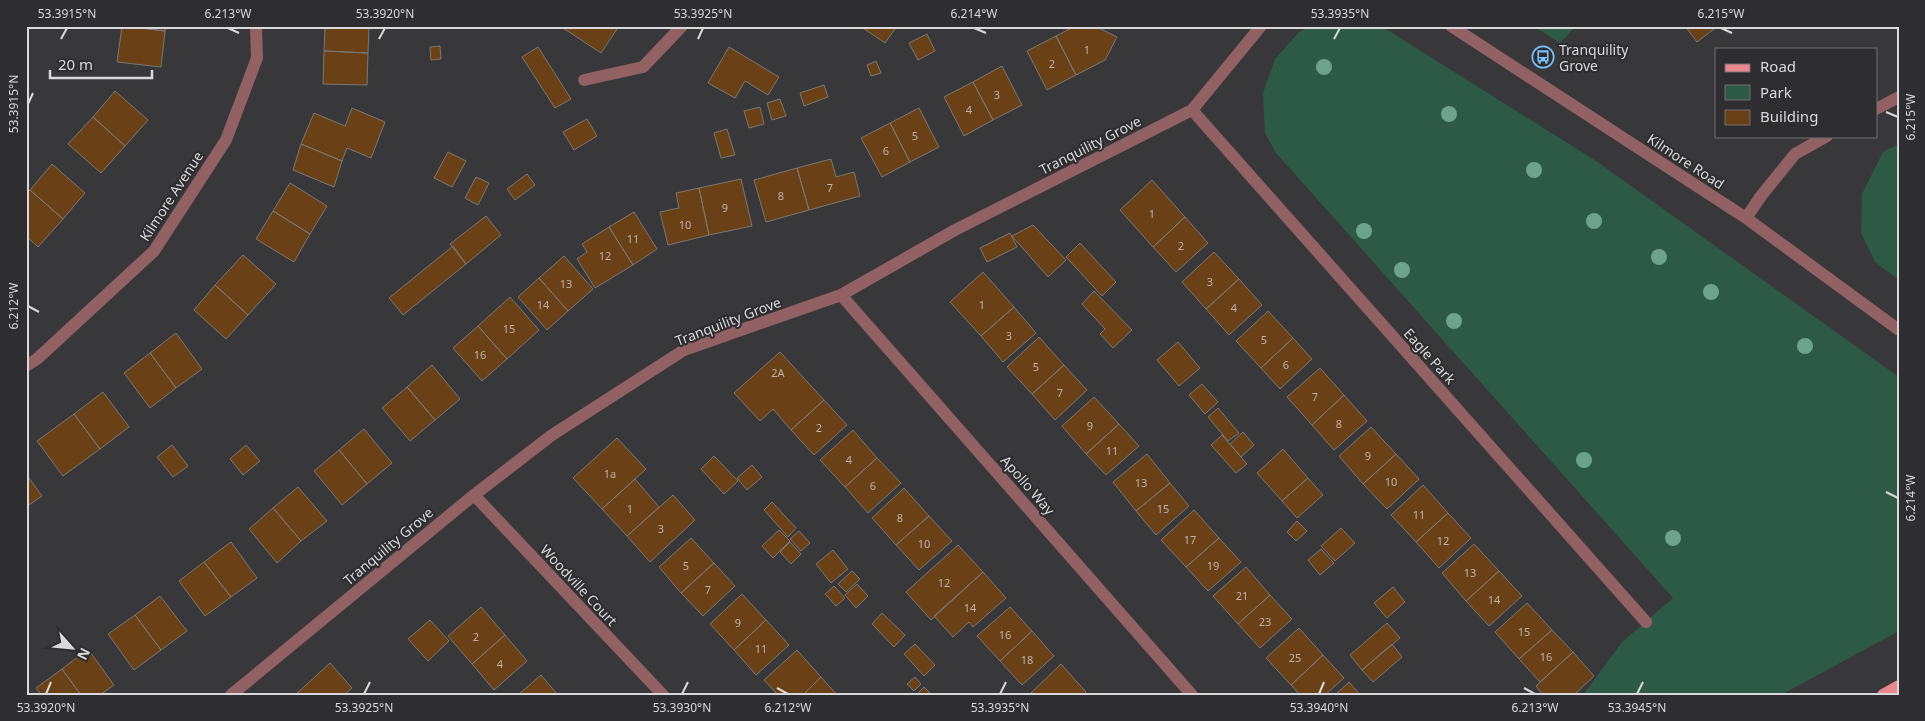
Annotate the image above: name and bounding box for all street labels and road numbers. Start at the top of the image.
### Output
street label: Tranquility Grove [1036,111,1144,179]
street label: Kilmore Road [1644,129,1728,193]
street label: Kilmore Avenue [135,147,207,245]
street label: Tranquility Grove [672,292,784,350]
street label: Eagle Park [1400,324,1460,388]
street label: Apollo Way [997,451,1060,519]
street label: Tranquility Grove [339,503,437,589]
street label: Woodville Court [536,540,622,630]

